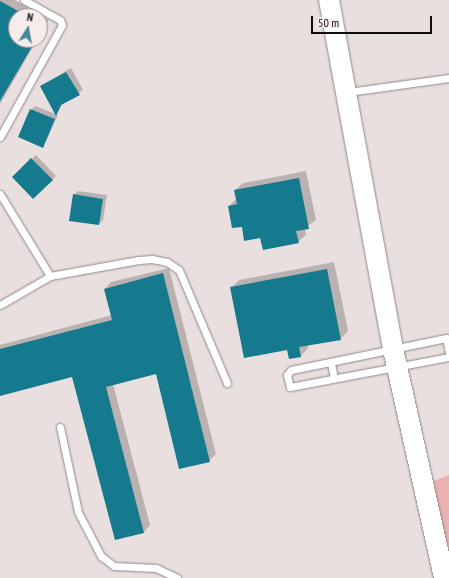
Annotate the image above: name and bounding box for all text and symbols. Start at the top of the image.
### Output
north arrow [8,8,48,48]
scale bar [313,8,434,34]
text: N [26,10,34,25]
text: 50 m [318,15,339,30]

